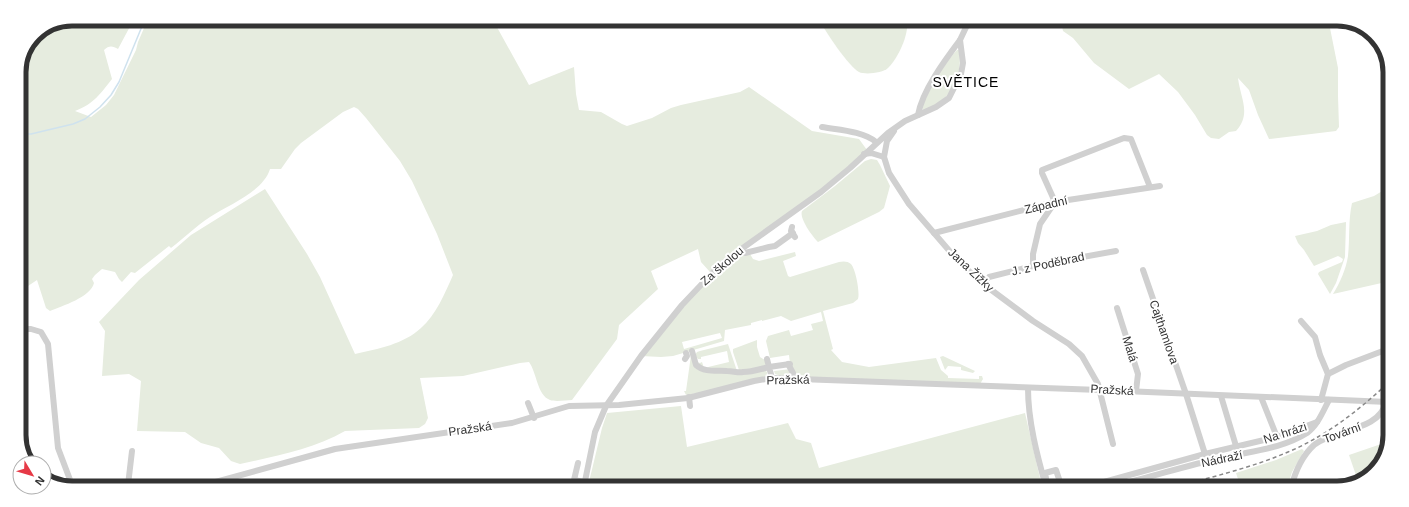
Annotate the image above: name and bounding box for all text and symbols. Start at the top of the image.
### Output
district label: SVĚTICE [933,74,999,90]
street label: Západní [1023,193,1070,217]
street label: Za školou [698,244,746,288]
street label: Jana Žižky [945,245,997,295]
street label: J. z Poděbrad [1010,249,1086,279]
street label: Cajthamlova [1147,298,1182,366]
street label: Malá [1120,335,1141,364]
street label: Pražská [766,373,810,387]
street label: Pražská [1090,382,1134,398]
street label: Pražská [448,419,493,439]
street label: Na hrázi [1262,419,1308,447]
street label: Tovární [1321,419,1364,446]
street label: Nádraží [1200,448,1245,470]
north arrow [12,455,52,495]
text: N [33,474,47,488]

